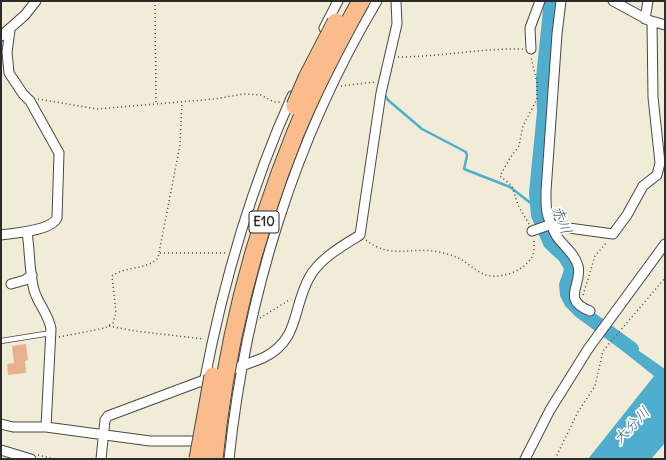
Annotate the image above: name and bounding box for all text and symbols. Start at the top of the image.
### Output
water label: 赤川 [547,203,575,237]
road number: E10 [249,211,279,233]
water label: 大分川 [610,404,654,448]

